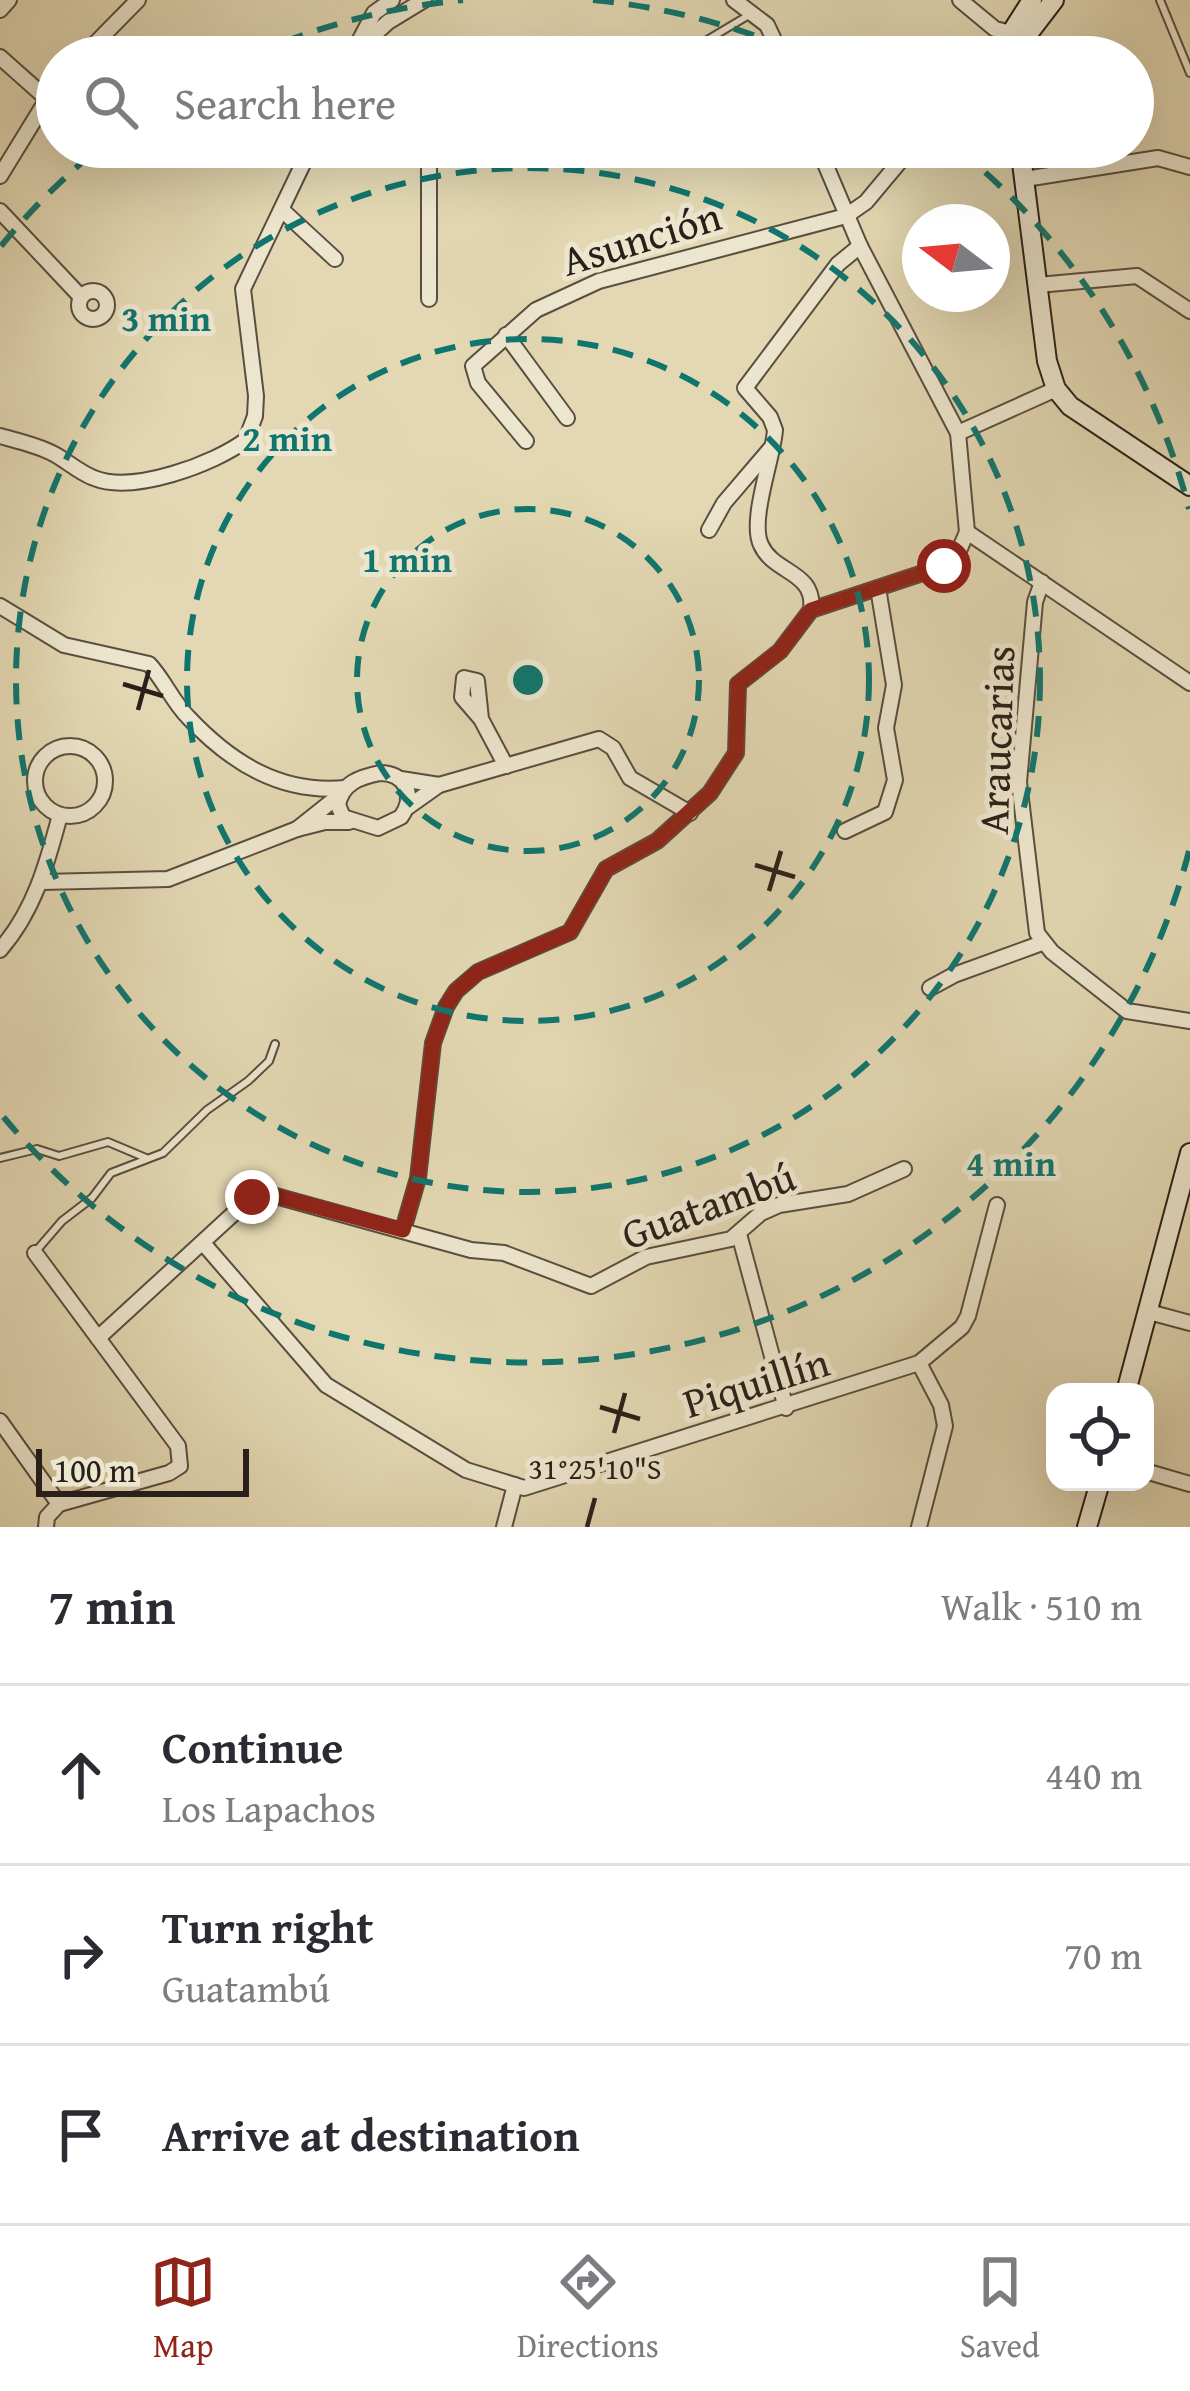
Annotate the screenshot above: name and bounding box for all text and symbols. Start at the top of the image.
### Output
search box [36,36,1154,168]
icon: search [78,69,144,135]
text: Search here [174,70,396,135]
street label: Asunción [554,184,729,291]
north arrow [902,204,1010,312]
text: 3 min [121,291,211,344]
text: 2 min [242,411,332,464]
text: 1 min [362,532,452,585]
route start [917,539,971,593]
street label: Araucarias [962,644,1029,836]
centre of rings [507,659,549,701]
text: 4 min [966,1136,1056,1189]
street label: Guatambú [612,1145,803,1264]
route end [225,1170,279,1224]
street label: Piquillín [675,1330,837,1433]
map controls [1046,1383,1154,1491]
button: locate [1046,1383,1154,1491]
scale bar [36,1443,249,1496]
text: 100 m [54,1446,136,1494]
text: 31°25'10"S [529,1446,661,1490]
text: 7 min [48,1568,175,1643]
text: Walk · 510 m [941,1577,1142,1634]
text: Continue [162,1714,343,1779]
icon: ahead [48,1742,114,1808]
text: 440 m [1045,1746,1142,1803]
text: Los Lapachos [162,1779,376,1836]
text: Turn right [162,1894,374,1959]
icon: right [48,1922,114,1988]
text: 70 m [1064,1926,1142,1983]
text: Guatambú [162,1959,330,2016]
icon: arrive [48,2102,114,2168]
text: Arrive at destination [162,2102,580,2167]
tab: Map [150,2249,216,2369]
tab: Directions [517,2249,659,2369]
tab: Saved [960,2249,1040,2369]

